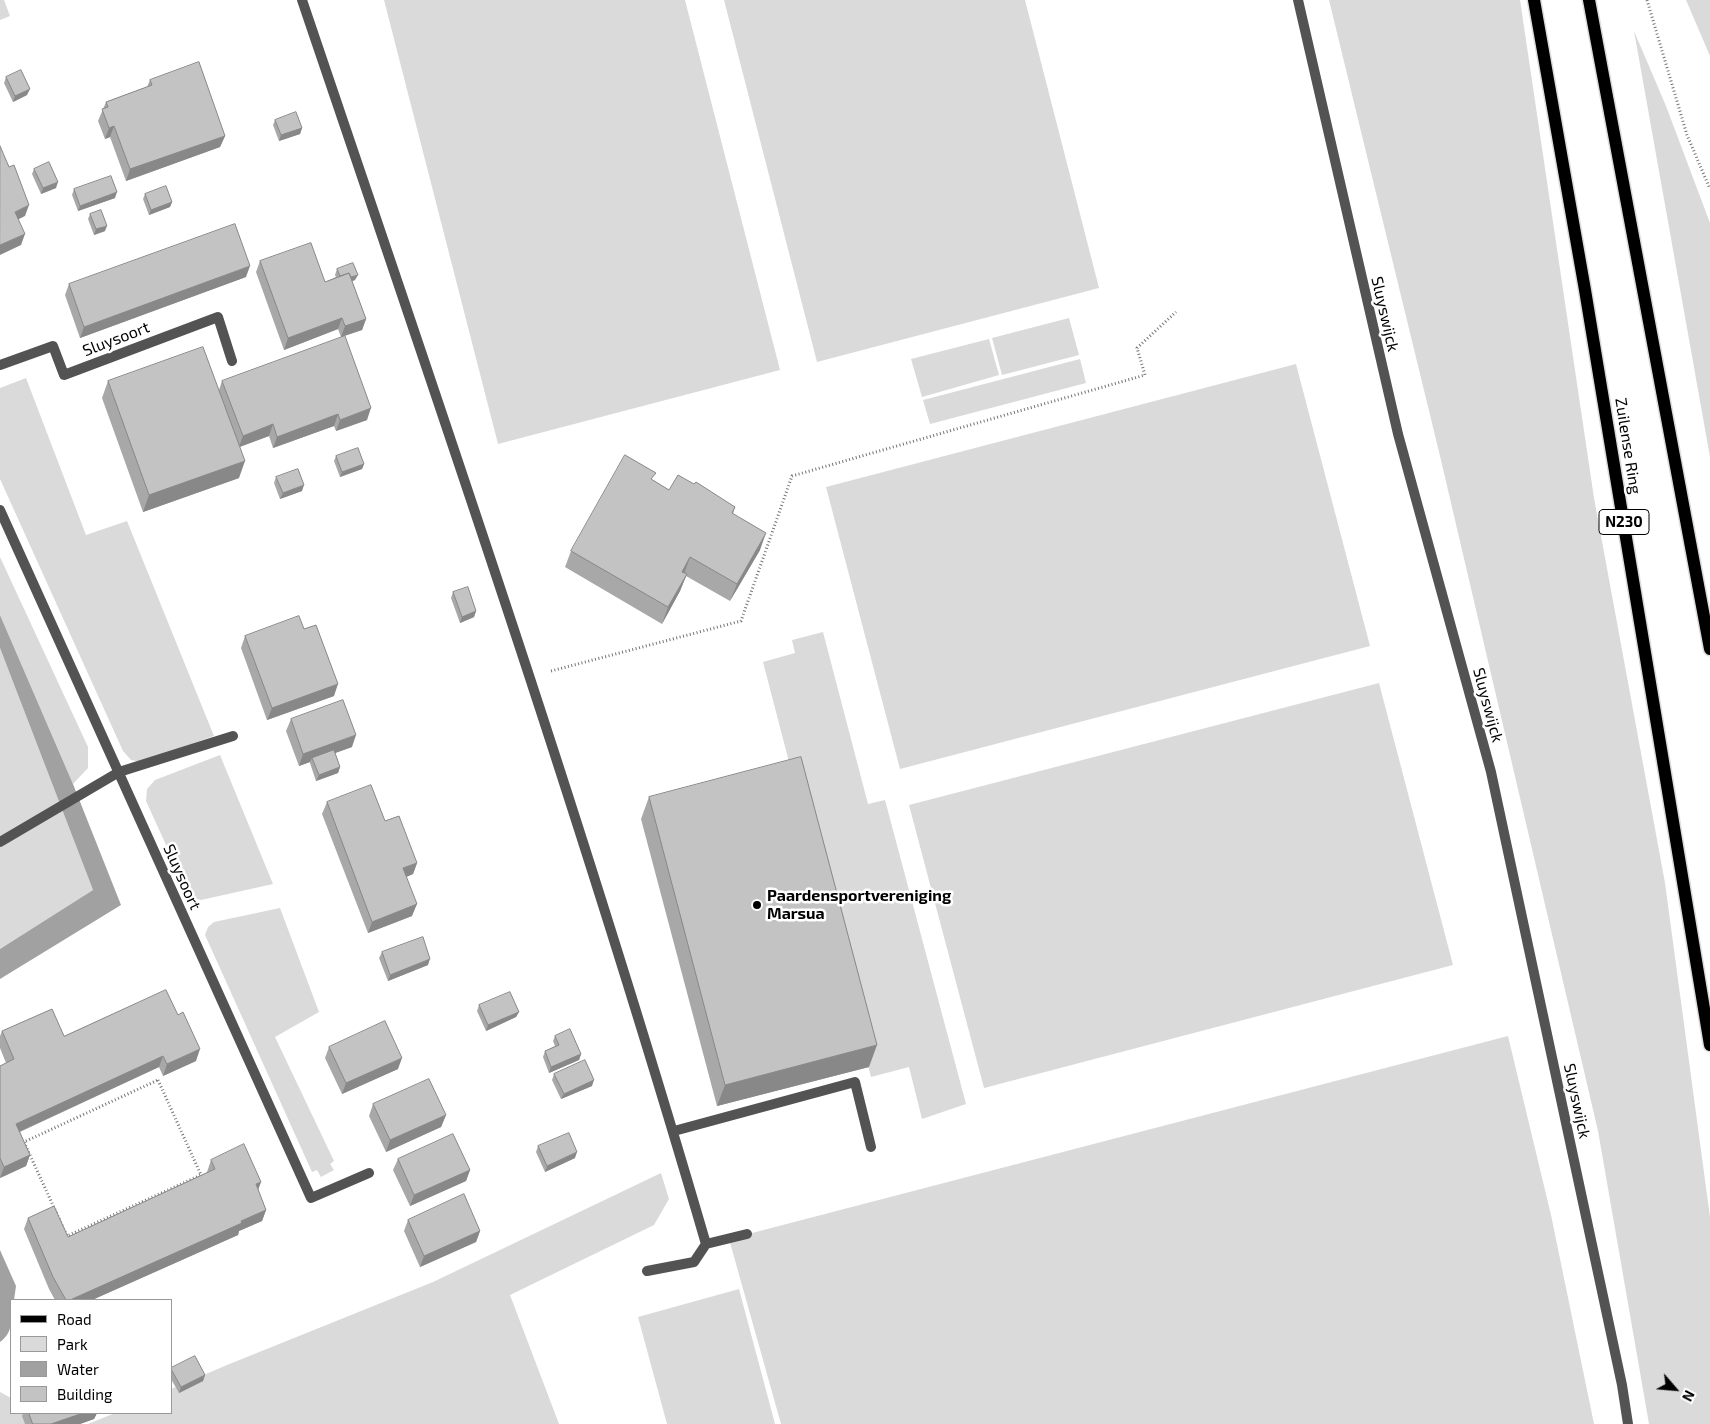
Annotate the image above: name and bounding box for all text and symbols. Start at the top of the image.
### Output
street label: Sluyswijck [1367,275,1403,353]
street label: Sluysoort [80,317,152,361]
street label: Zuilense Ring [1611,397,1645,495]
road number: N230 [1599,510,1649,534]
street label: Sluyswijck [1469,666,1507,744]
street label: Sluysoort [159,841,205,913]
place label: Paardensportvereniging Marsua [767,886,951,924]
marker: Paardensportvereniging Marsua [751,899,763,911]
street label: Sluyswijck [1560,1062,1594,1140]
legend [10,1299,172,1414]
text: Road [57,1310,92,1328]
text: Park [57,1335,88,1353]
text: Water [57,1360,99,1378]
north arrow [1650,1364,1700,1414]
text: Building [57,1385,112,1403]
text: N [1679,1388,1699,1404]

